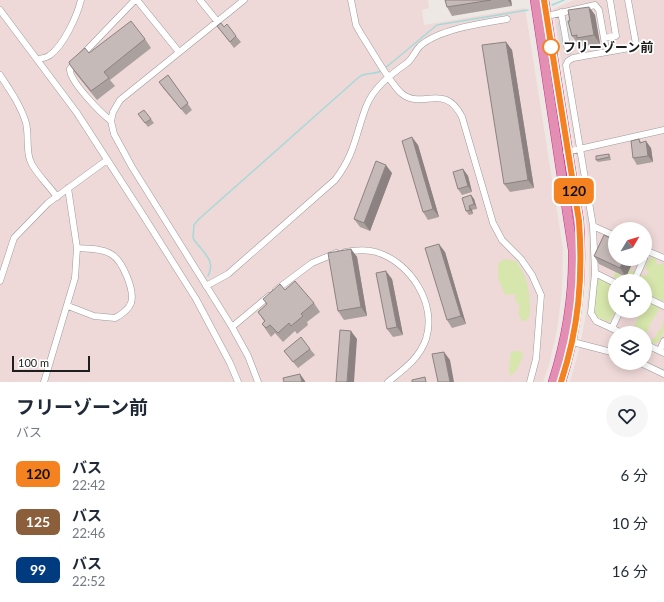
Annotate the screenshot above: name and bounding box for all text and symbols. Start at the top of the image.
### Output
marker: フリーゾーン前 [542,38,560,56]
place label: フリーゾーン前 [563,39,653,55]
line badge: 120 [551,178,597,204]
text: 120 [562,182,586,199]
north arrow [608,222,652,266]
map controls [608,222,652,370]
button: locate [608,274,652,318]
button: layers [608,326,652,370]
scale bar [12,354,90,373]
text: 100 m [18,356,49,369]
text: フリーゾーン前 [16,395,148,418]
button: heart [606,395,648,437]
text: バス [16,424,42,440]
text: バス [72,458,102,476]
text: 120 [26,465,50,482]
text: 6 分 [620,466,648,484]
text: 22:42 [72,477,105,493]
text: バス [72,506,102,524]
text: 125 [26,513,50,530]
text: 10 分 [612,514,648,532]
text: 22:46 [72,525,105,541]
text: バス [72,554,102,572]
text: 99 [30,561,46,578]
text: 16 分 [612,562,648,580]
text: 22:52 [72,573,105,589]

